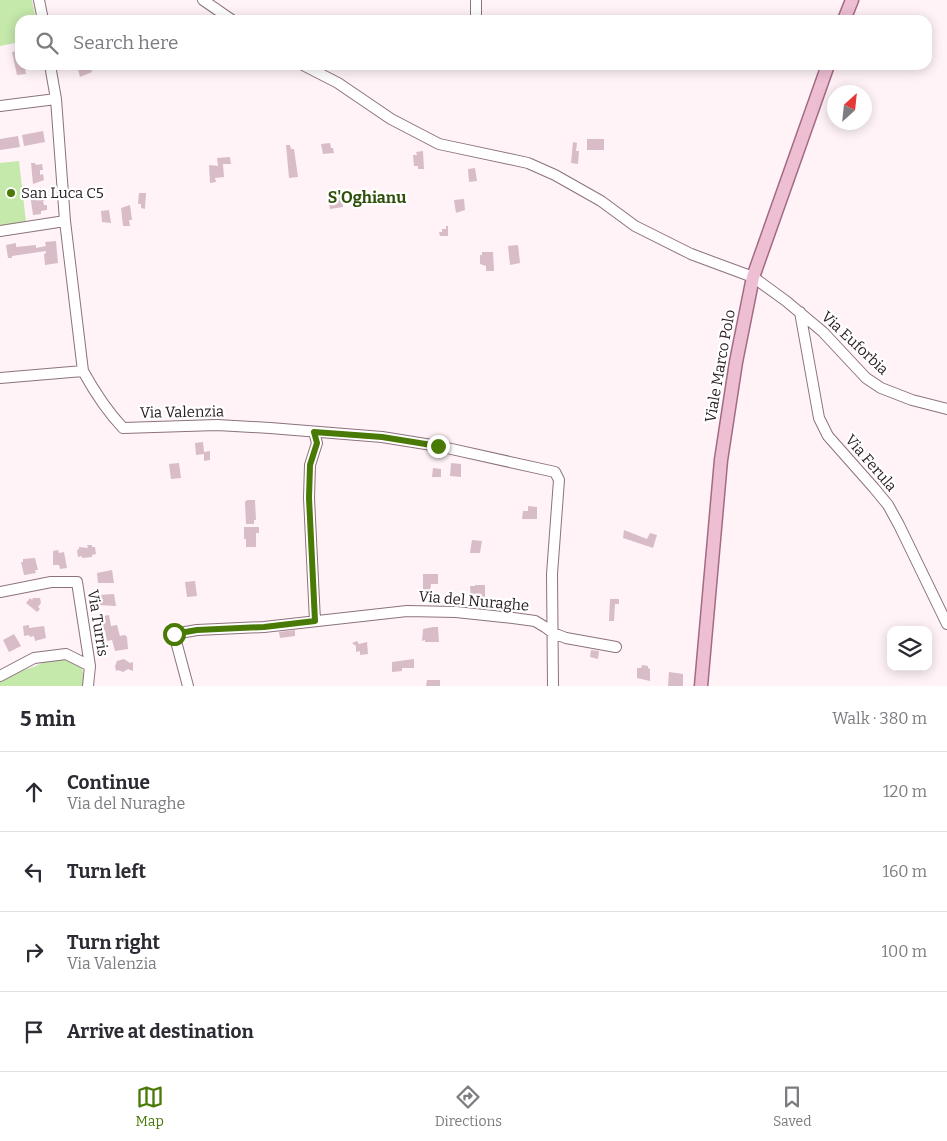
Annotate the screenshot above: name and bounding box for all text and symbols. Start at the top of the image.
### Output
search box [15,15,932,70]
icon: search [33,29,61,57]
text: Search here [73,31,178,54]
north arrow [827,85,872,130]
place label: San Luca C5 [21,184,104,202]
marker: San Luca C5 [5,187,17,199]
district label: S'Oghianu [328,188,406,207]
street label: Viale Marco Polo [701,308,739,424]
street label: Via Euforbia [818,308,892,378]
street label: Via Valenzia [140,402,224,422]
street label: Via Ferula [841,431,901,495]
route end [427,435,450,458]
street label: Via del Nuraghe [418,587,530,615]
street label: Via Turris [84,588,112,658]
route start [163,623,186,646]
map controls [887,626,932,671]
button: layers [887,626,932,671]
text: 5 min [20,706,76,732]
text: Walk · 380 m [832,709,927,728]
text: Continue [67,771,150,794]
icon: ahead [20,778,48,806]
text: 120 m [883,782,927,801]
text: Via del Nuraghe [67,794,185,813]
icon: left [20,858,48,886]
text: Turn left [67,860,146,883]
text: 160 m [882,862,927,881]
text: Turn right [67,931,160,954]
icon: right [20,938,48,966]
text: 100 m [882,942,927,961]
text: Via Valenzia [67,954,157,973]
icon: arrive [20,1018,48,1046]
text: Arrive at destination [67,1020,254,1043]
tab: Map [135,1083,164,1130]
tab: Directions [435,1083,502,1130]
tab: Saved [773,1083,812,1130]

